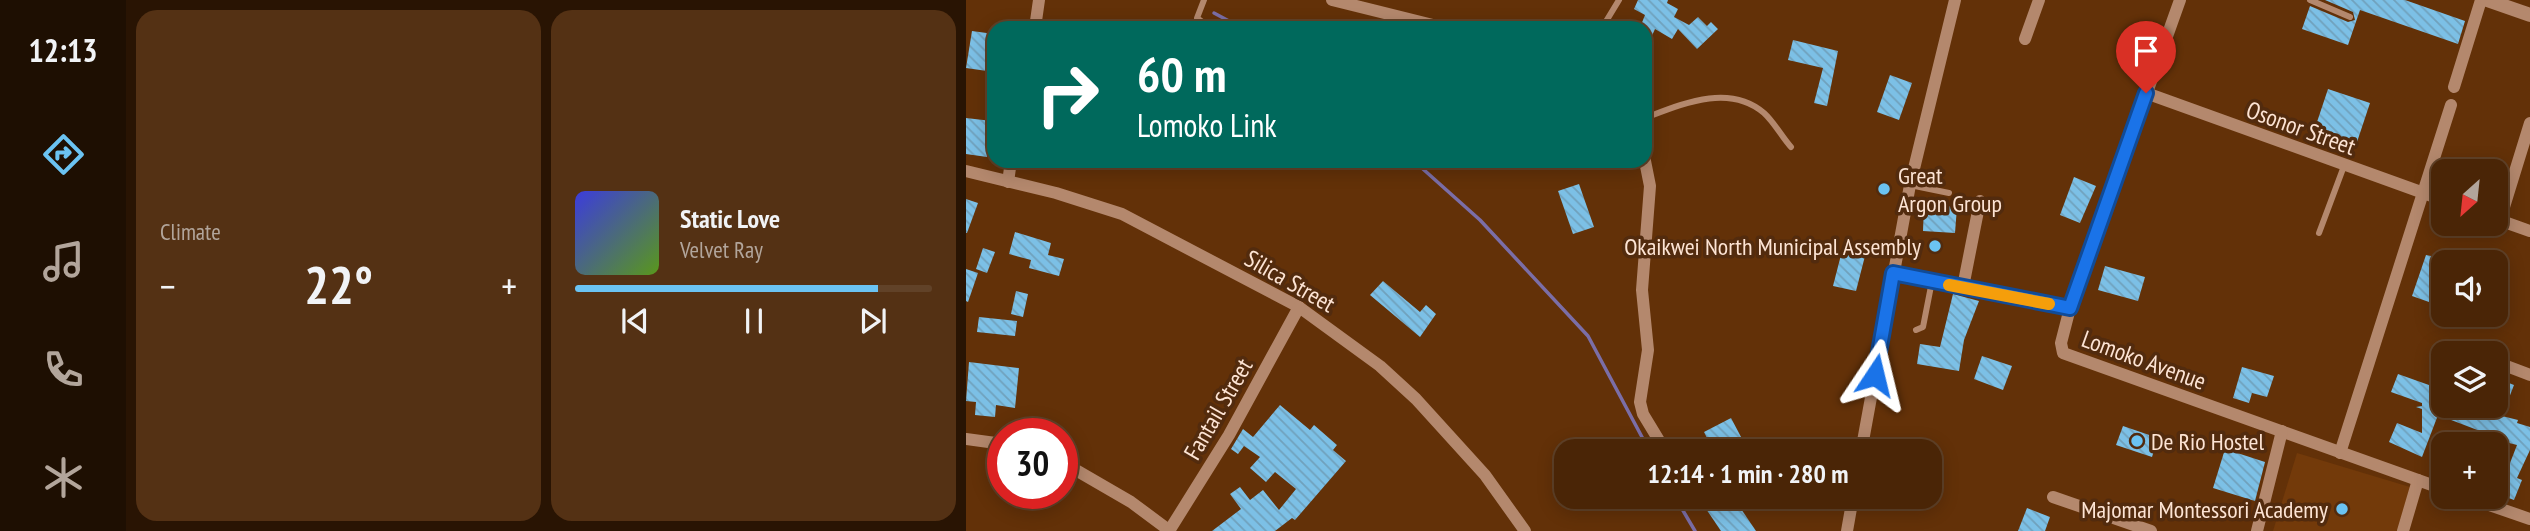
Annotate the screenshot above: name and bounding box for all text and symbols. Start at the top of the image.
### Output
pin [2116,21,2176,93]
text: 12:13 [28,29,98,71]
icon: arrive [2127,32,2165,70]
text: 60 m [1137,42,1226,106]
icon: right [1022,49,1113,140]
street label: Osonor Street [2242,94,2360,162]
text: Lomoko Link [1137,104,1277,146]
icon: directions [39,130,88,179]
north arrow [2431,159,2508,236]
map controls [2431,159,2508,509]
place label: Great Argon Group [1898,160,2002,219]
marker: Great Argon Group [1876,181,1892,197]
text: Static Love [680,202,780,235]
text: Climate [160,217,221,246]
place label: Okaikwei North Municipal Assembly [1624,231,1921,262]
text: Velvet Ray [680,235,763,264]
icon: music [39,237,88,286]
marker: Okaikwei North Municipal Assembly [1927,238,1943,254]
street label: Silica Street [1239,243,1341,319]
button: sound [2431,250,2508,327]
text: 22° [304,251,373,318]
text: − [160,261,176,310]
text: + [501,261,517,310]
icon: previous [616,302,654,340]
icon: pause [735,302,773,340]
icon: next [854,302,892,340]
street label: Lomoko Avenue [2078,323,2210,397]
position arrow [1838,338,1912,412]
button: layers [2431,341,2508,418]
icon: phone [39,345,88,394]
street label: Fantail Street [1177,352,1260,465]
speed limit sign: 30 [987,418,1078,509]
place label: De Rio Hostel [2151,426,2264,457]
button: + [2431,432,2508,509]
marker: De Rio Hostel [2129,433,2145,449]
icon: climate [39,453,88,502]
text: 12:14 · 1 min · 280 m [1648,457,1848,490]
place label: Majomar Montessori Academy [2081,494,2328,525]
marker: Majomar Montessori Academy [2334,501,2350,517]

